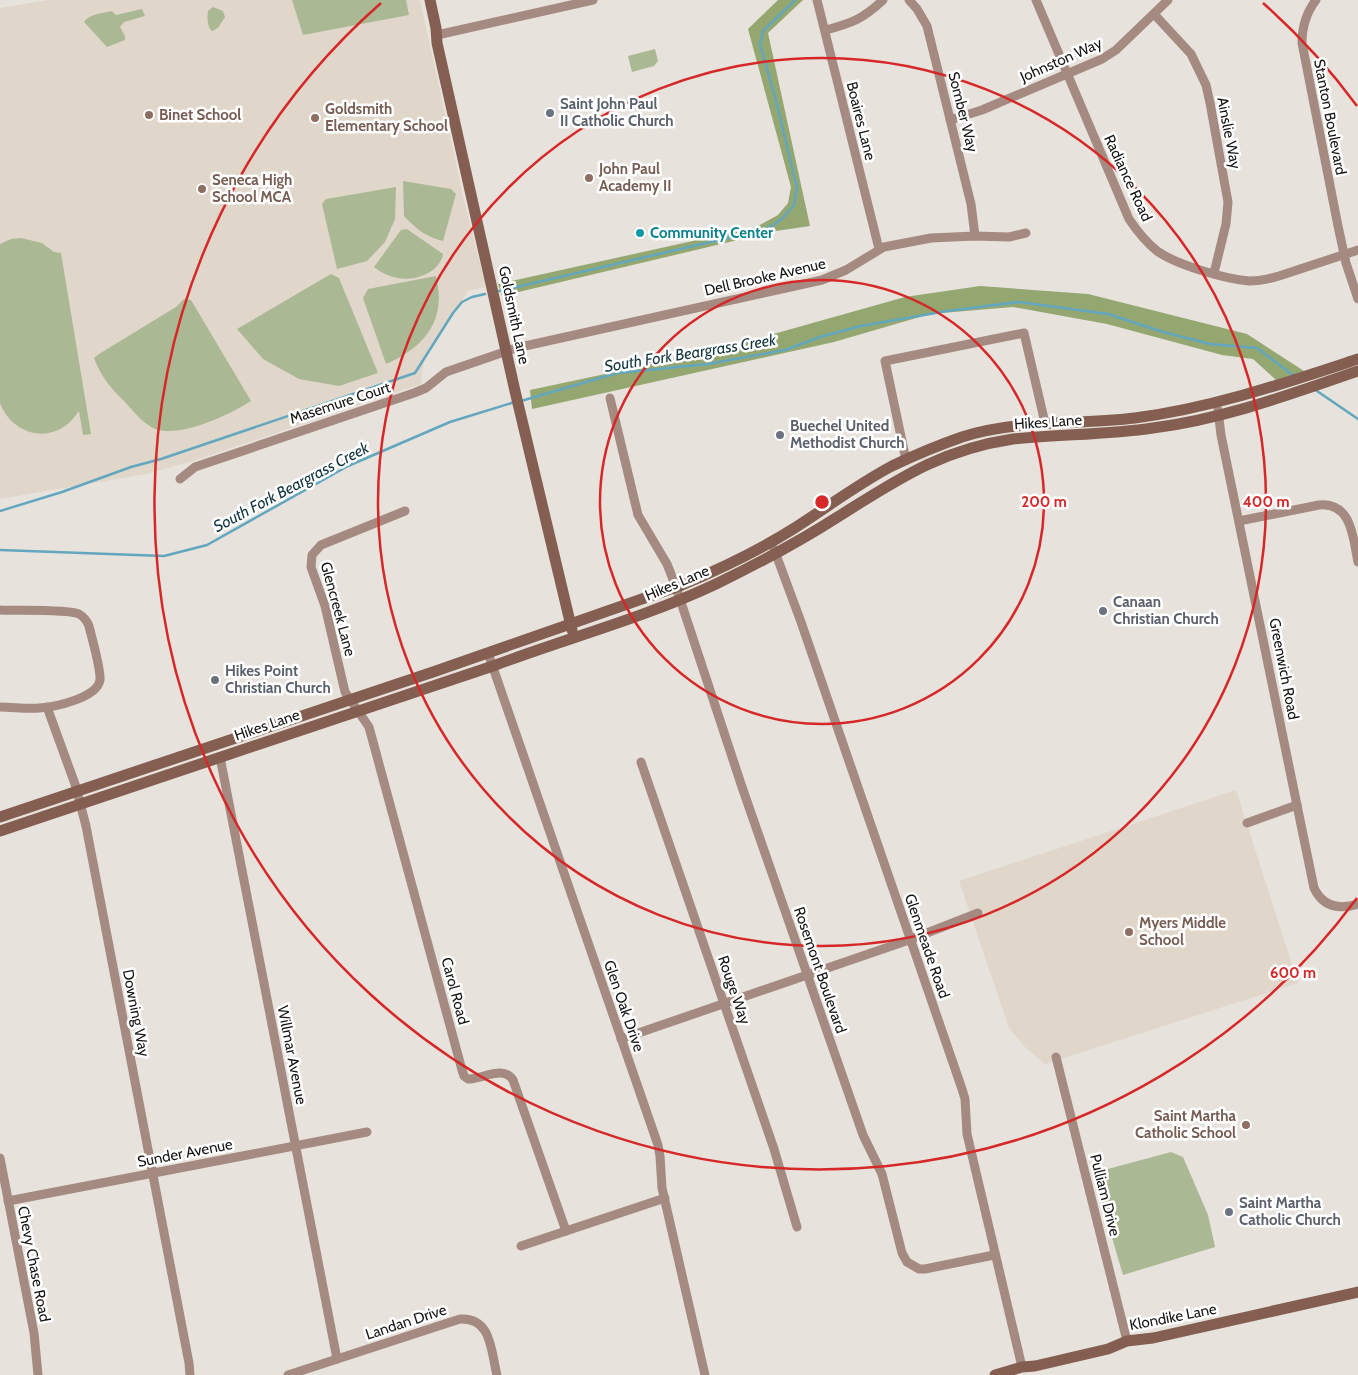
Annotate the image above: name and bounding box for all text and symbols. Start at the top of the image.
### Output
street label: Johnston Way [1016,34,1105,86]
street label: Stanton Boulevard [1310,58,1350,176]
street label: Somber Way [944,70,982,155]
street label: Boaires Lane [843,80,880,162]
place label: Saint John Paul II Catholic Church [560,95,674,130]
street label: Ainslie Way [1213,96,1245,171]
place label: Goldsmith Elementary School [325,100,448,135]
place label: Binet School [159,106,241,124]
marker: Saint John Paul II Catholic Church [544,107,556,119]
marker: Binet School [143,109,155,121]
marker: Goldsmith Elementary School [309,112,321,124]
street label: Radiance Road [1100,132,1156,224]
place label: John Paul Academy II [598,160,671,195]
place label: Seneca High School MCA [212,171,292,206]
marker: John Paul Academy II [583,172,595,184]
marker: Seneca High School MCA [196,183,208,195]
place label: Community Center [650,224,773,242]
marker: Community Center [634,227,646,239]
street label: Dell Brooke Avenue [703,254,828,300]
street label: Goldsmith Lane [495,264,533,366]
water label: South Fork Beargrass Creek [603,330,778,376]
street label: Masemure Court [287,378,393,428]
street label: Hikes Lane [1013,411,1083,433]
place label: Buechel United Methodist Church [790,417,905,452]
marker: Buechel United Methodist Church [774,429,786,441]
water label: South Fork Beargrass Creek [210,437,373,536]
centre of rings [813,493,831,511]
text: 200 m [1021,493,1067,511]
text: 400 m [1243,493,1289,511]
street label: Glencreek Lane [317,560,359,659]
street label: Hikes Lane [642,561,712,605]
place label: Canaan Christian Church [1113,593,1219,628]
marker: Canaan Christian Church [1097,605,1109,617]
street label: Greenwich Road [1265,617,1303,721]
place label: Hikes Point Christian Church [225,662,331,697]
marker: Hikes Point Christian Church [209,674,221,686]
street label: Hikes Lane [232,705,302,745]
street label: Glenmeade Road [901,891,953,1001]
street label: Rosemont Boulevard [790,904,850,1036]
place label: Myers Middle School [1139,914,1226,949]
marker: Myers Middle School [1123,926,1135,938]
street label: Rouge Way [714,953,754,1027]
street label: Carol Road [437,955,473,1027]
street label: Glen Oak Drive [600,958,648,1054]
text: 600 m [1270,964,1316,982]
street label: Downing Way [119,968,153,1059]
street label: Willmar Avenue [274,1004,310,1106]
place label: Saint Martha Catholic School [1135,1107,1237,1142]
marker: Saint Martha Catholic School [1240,1119,1252,1131]
street label: Sunder Avenue [136,1135,234,1171]
street label: Pulliam Drive [1086,1152,1124,1238]
place label: Saint Martha Catholic Church [1239,1194,1341,1229]
street label: Chevy Chase Road [14,1205,54,1323]
marker: Saint Martha Catholic Church [1223,1206,1235,1218]
street label: Landan Drive [363,1300,449,1344]
street label: Klondike Lane [1128,1300,1218,1334]

